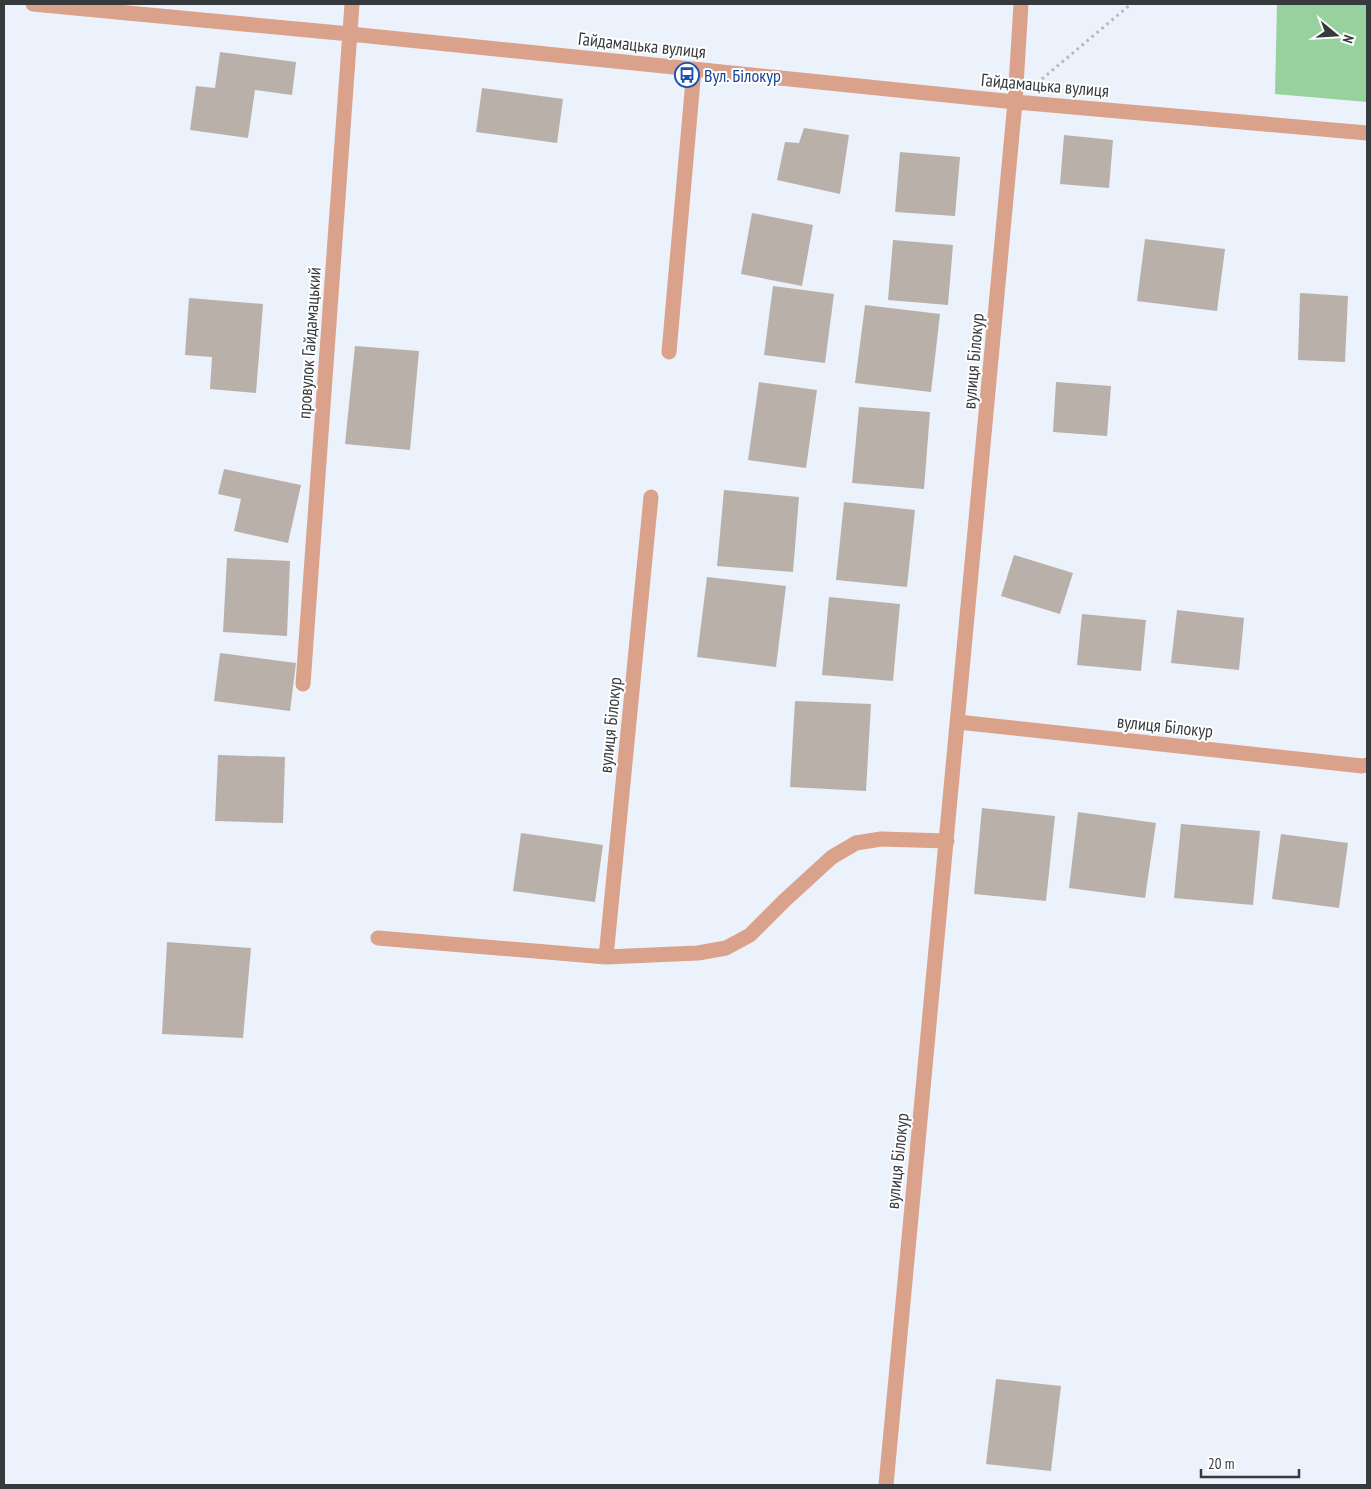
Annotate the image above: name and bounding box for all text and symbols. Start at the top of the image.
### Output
north arrow [1311,10,1361,60]
street label: Гайдамацька вулиця [577,27,707,63]
text: N [1339,33,1358,45]
bus stop icon: Вул. Білокур [674,62,700,88]
place label: Вул. Білокур [704,64,781,87]
street label: Гайдамацька вулиця [980,68,1110,102]
street label: провулок Гайдамацький [292,266,326,420]
street label: вулиця Білокур [957,312,989,410]
street label: вулиця Білокур [594,676,626,774]
street label: вулиця Білокур [1116,710,1214,742]
street label: вулиця Білокур [881,1112,913,1210]
scale bar [1201,1446,1298,1478]
text: 20 m [1208,1454,1234,1473]

